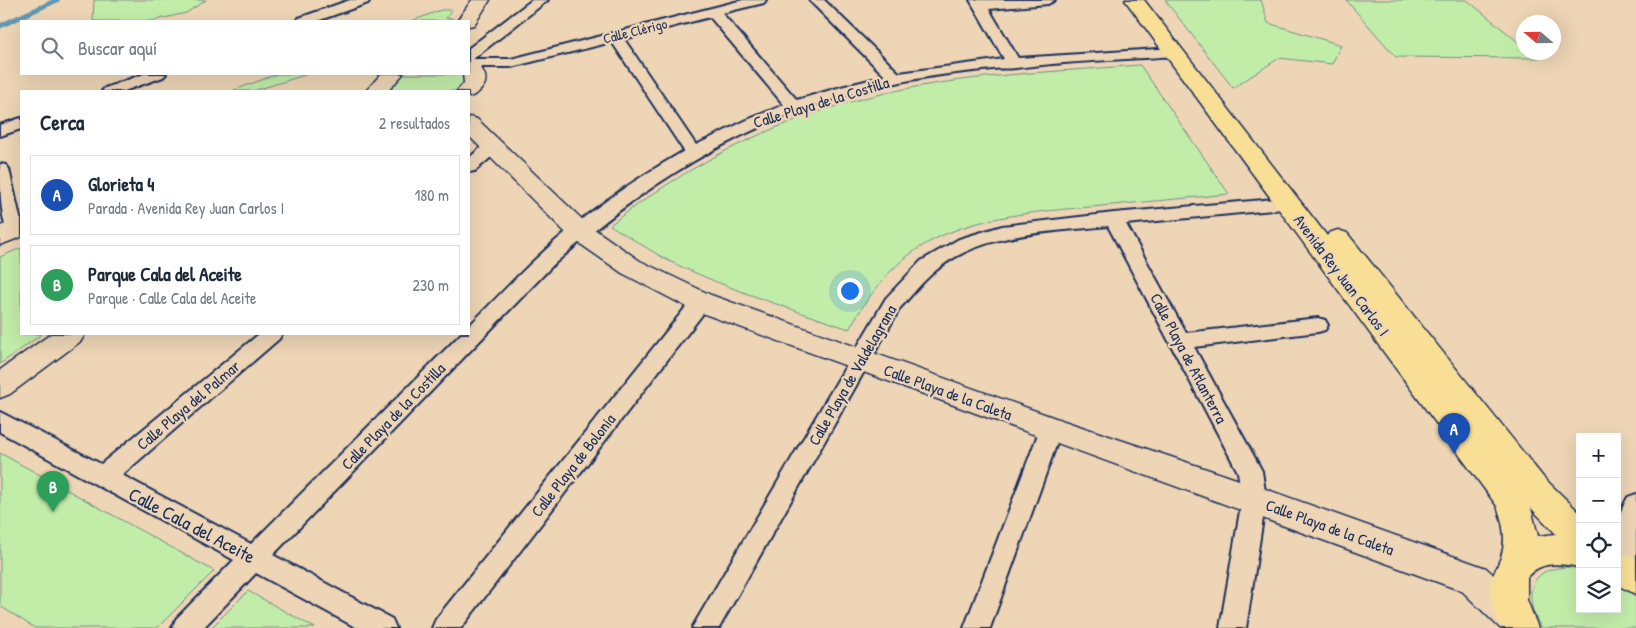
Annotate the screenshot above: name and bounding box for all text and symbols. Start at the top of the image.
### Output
street label: Calle Clérigo [601,13,669,49]
north arrow [1516,15,1561,60]
search box [20,20,470,75]
icon: search [38,34,66,62]
text: Buscar aquí [78,35,157,61]
street label: Calle Playa de la Costilla [750,71,892,133]
text: Cerca [40,108,84,137]
text: 2 resultados [379,112,450,134]
text: Glorieta 4 [88,171,154,197]
text: A [53,184,61,206]
text: 180 m [415,184,449,206]
text: Parada · Avenida Rey Juan Carlos I [88,197,284,219]
street label: Avenida Rey Juan Carlos I [1289,210,1395,340]
text: Parque Cala del Aceite [88,261,242,287]
text: B [53,274,61,296]
text: 230 m [413,274,449,296]
your location [837,278,863,304]
text: Parque · Calle Cala del Aceite [88,287,256,309]
street label: Calle Playa de Atlanterra [1145,289,1233,427]
street label: Calle Playa de Valdelagrana [803,301,901,449]
street label: Calle Playa del Palmar [132,355,244,455]
street label: Calle Playa de la Costilla [336,358,450,474]
street label: Calle Playa de la Caleta [881,359,1015,425]
street label: Calle Playa de Bolonia [526,409,620,521]
pin: A [1438,413,1470,454]
map controls [1576,433,1621,613]
button: + [1576,433,1621,478]
pin: B [37,471,69,512]
button: − [1576,478,1621,523]
street label: Calle Cala del Aceite [124,481,260,569]
street label: Calle Playa de la Caleta [1263,494,1397,560]
button: locate [1576,523,1621,568]
button: layers [1576,568,1621,613]

